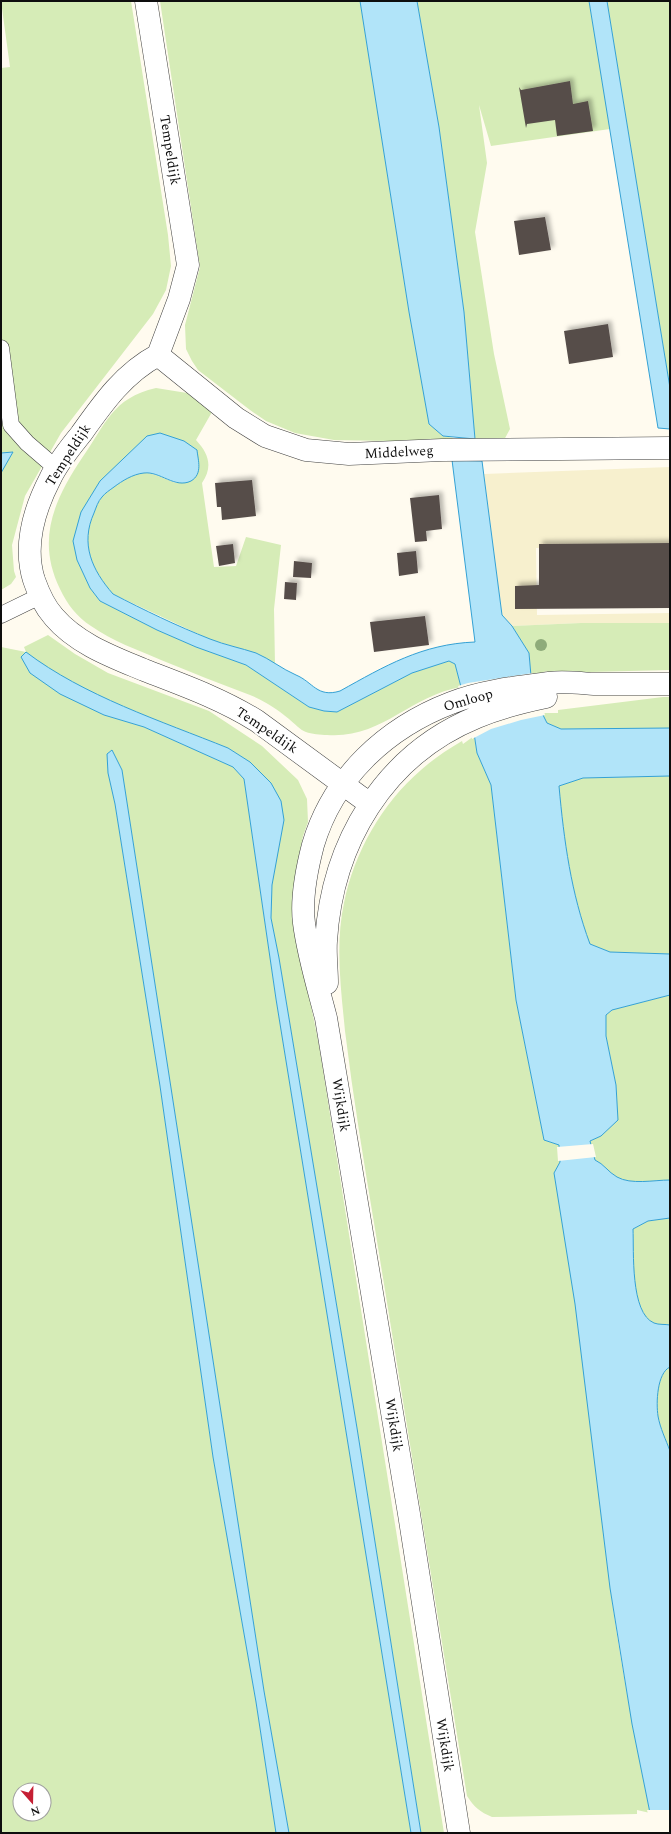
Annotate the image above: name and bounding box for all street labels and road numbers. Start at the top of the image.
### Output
street label: Tempeldijk [154,113,186,187]
street label: Tempeldijk [40,419,96,490]
street label: Middelweg [364,440,434,464]
street label: Omloop [441,683,495,717]
street label: Tempeldijk [232,701,302,759]
street label: Wijkdijk [326,1077,356,1134]
street label: Wijkdijk [379,1397,409,1454]
street label: Wijkdijk [430,1717,460,1774]

